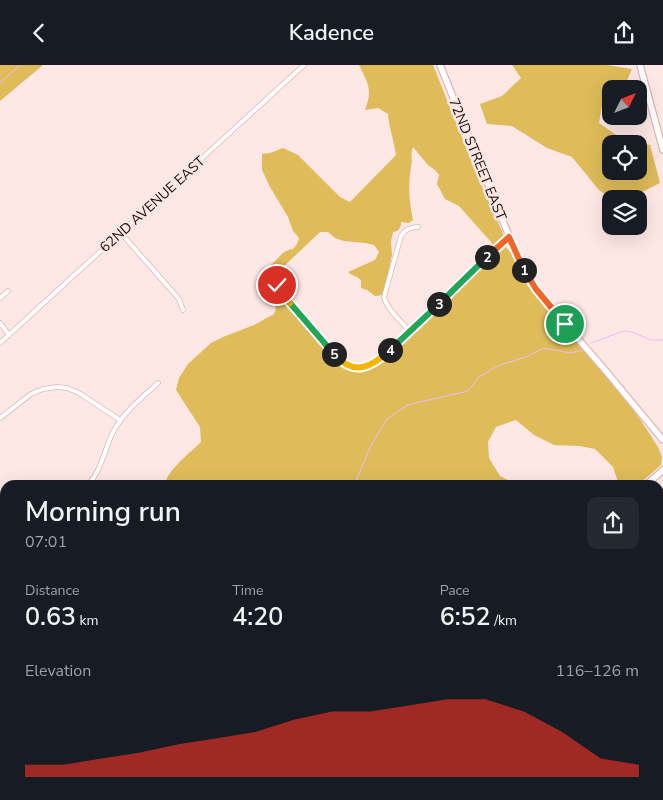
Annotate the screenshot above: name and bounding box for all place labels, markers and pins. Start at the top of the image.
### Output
pin: 2 [474,245,500,269]
pin: 1 [512,257,536,283]
pin [256,264,298,306]
pin: 3 [426,291,452,317]
pin [544,303,586,345]
pin: 4 [378,337,402,363]
pin: 5 [322,341,346,367]

